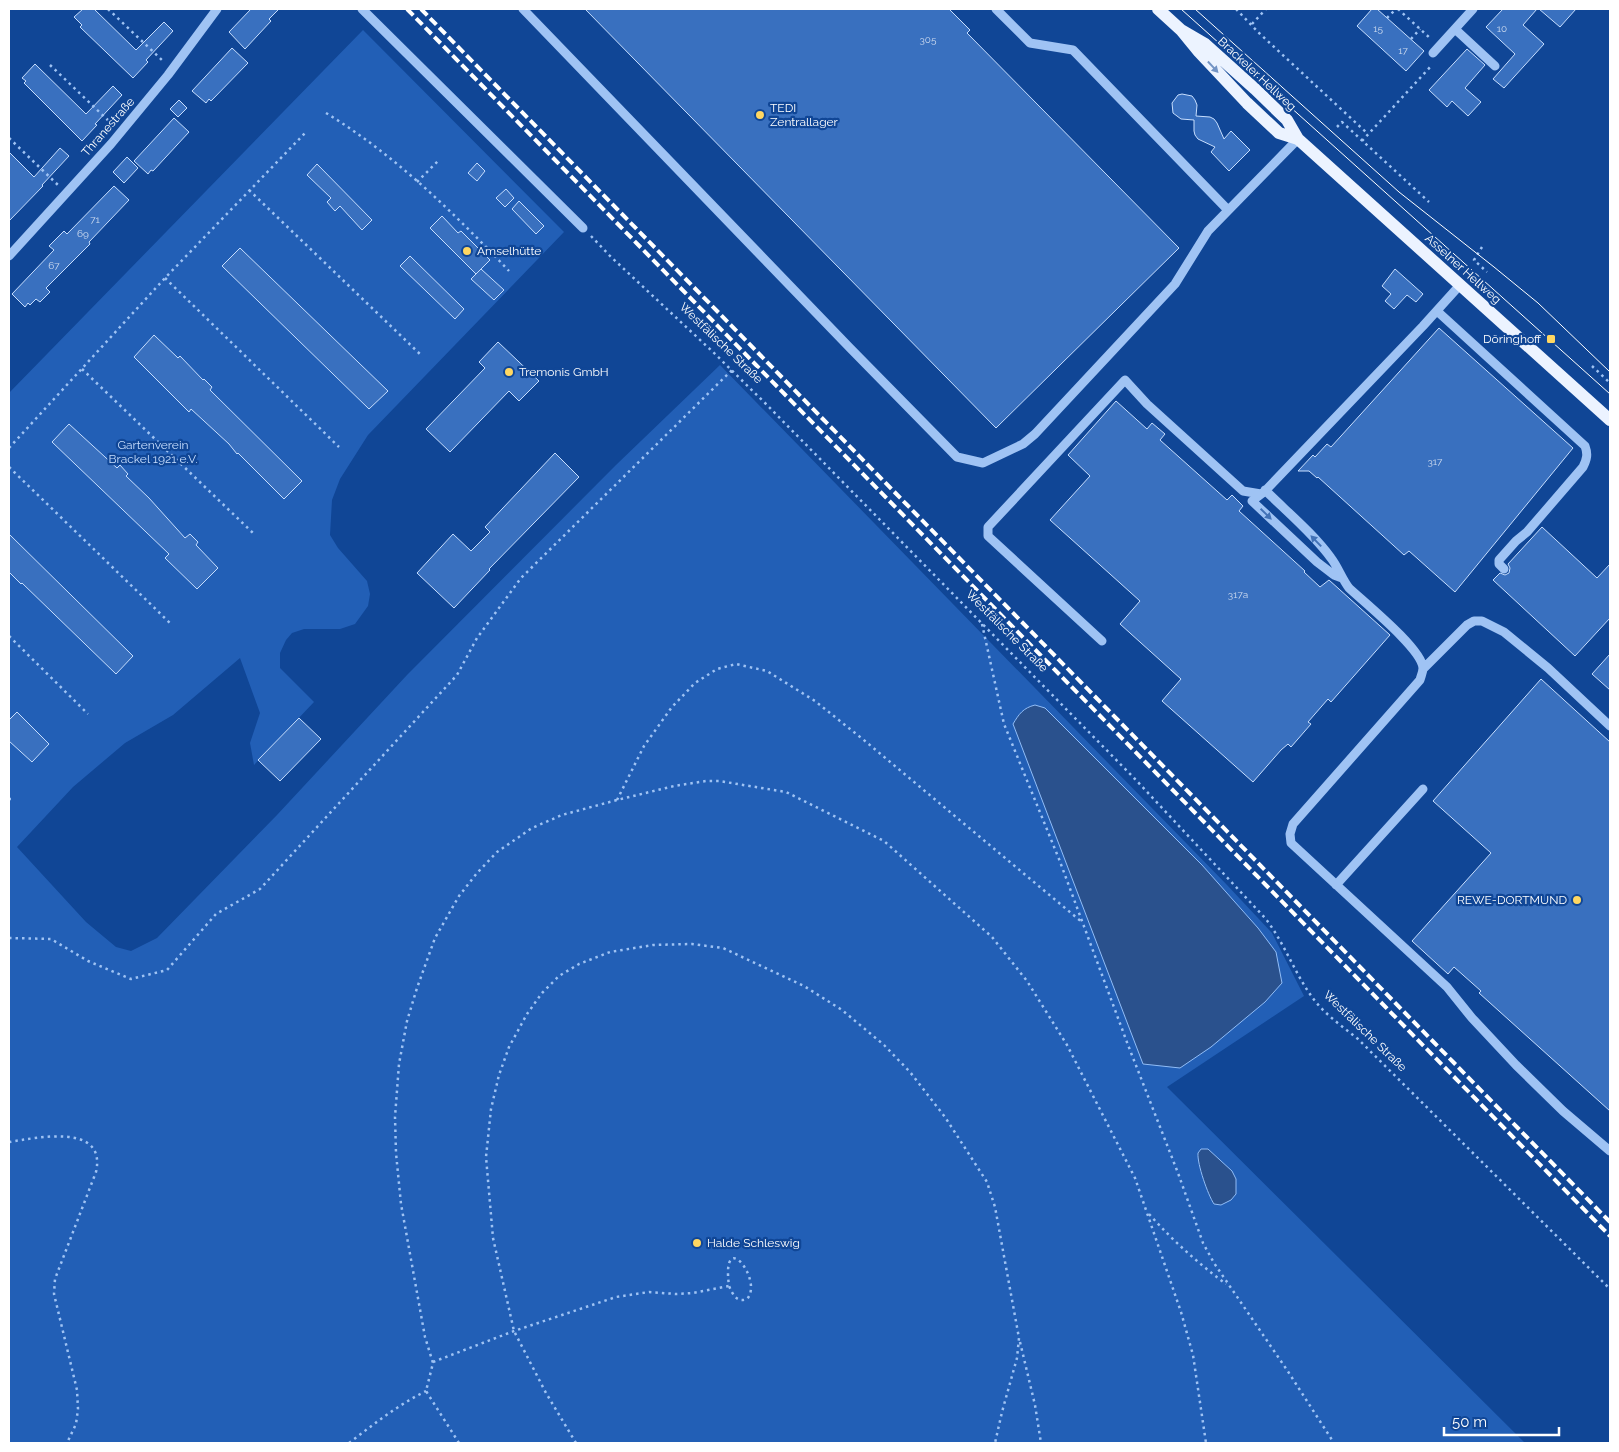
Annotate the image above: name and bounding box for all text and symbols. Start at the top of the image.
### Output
house number: 15 [1373,23,1383,34]
house number: 10 [1497,23,1507,34]
house number: 305 [920,34,937,45]
street label: Brackeler Hellweg [1215,34,1299,114]
house number: 17 [1398,45,1408,56]
one-way arrow [1207,60,1219,72]
street label: Thranestraße [79,95,137,159]
place label: TEDI Zentrallager [770,101,839,129]
marker: TEDI Zentrallager [754,109,766,121]
house number: 71 [90,214,101,225]
house number: 69 [77,228,89,239]
street label: Asselner Hellweg [1422,231,1504,307]
place label: Amselhütte [477,244,541,258]
marker: Amselhütte [461,245,473,257]
house number: 67 [48,260,60,271]
street label: Westfälische Straße [677,300,765,386]
place label: Döringhoff [1483,332,1542,346]
marker: Döringhoff [1545,333,1557,345]
place label: Tremonis GmbH [519,365,609,379]
marker: Tremonis GmbH [503,366,515,378]
park label: Gartenverein Brackel 1921 e.V. [109,438,197,466]
house number: 317 [1428,456,1443,467]
one-way arrow [1260,508,1272,520]
one-way arrow [1311,535,1323,547]
street label: Westfälische Straße [963,587,1051,675]
house number: 317a [1228,589,1248,600]
place label: REWE-DORTMUND [1457,893,1567,907]
marker: REWE-DORTMUND [1571,894,1583,906]
street label: Westfälische Straße [1321,988,1409,1074]
place label: Halde Schleswig [707,1236,800,1250]
marker: Halde Schleswig [691,1237,703,1249]
scale bar [1444,1404,1559,1436]
text: 50 m [1452,1413,1487,1431]

